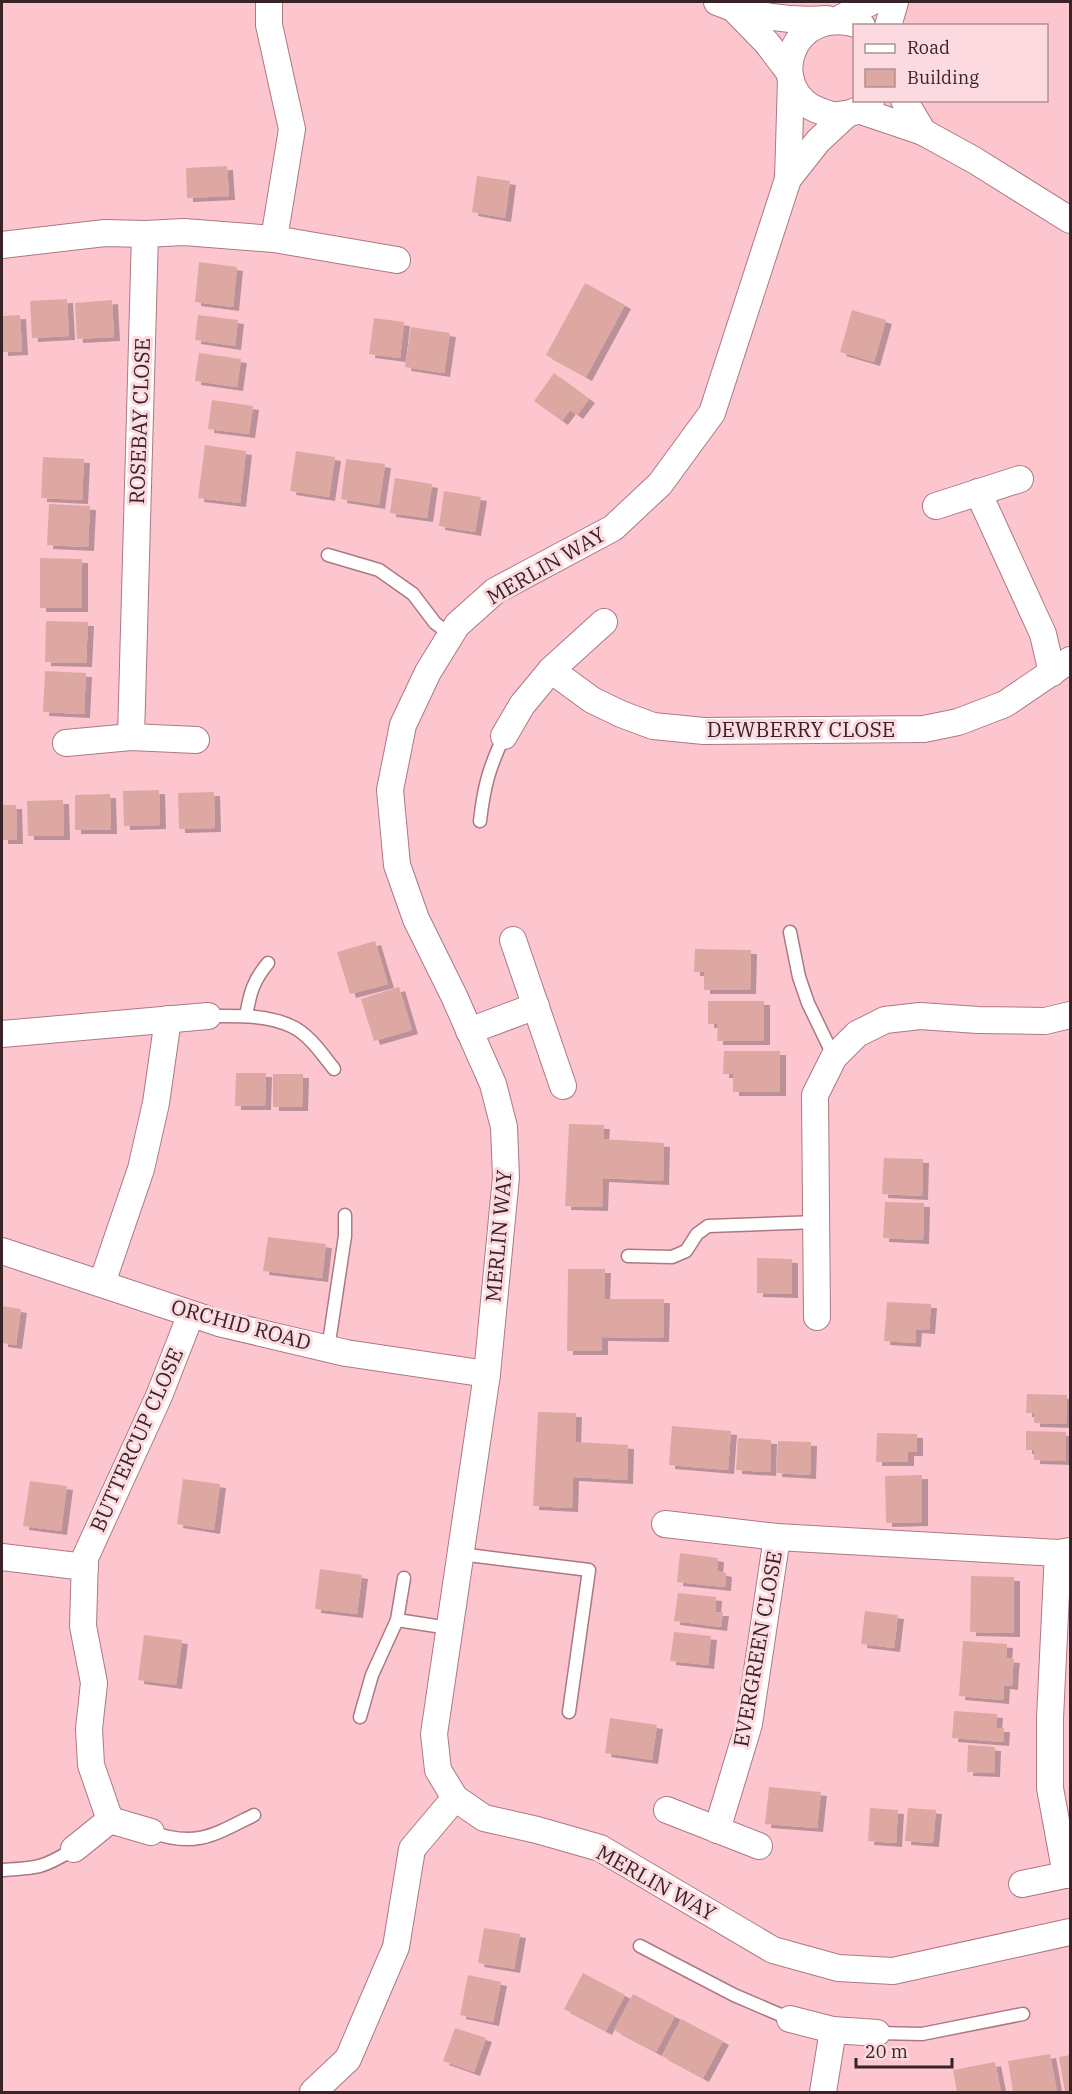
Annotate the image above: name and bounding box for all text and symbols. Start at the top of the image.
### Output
legend [853,24,1048,102]
text: Road [907,36,950,59]
text: Building [907,66,979,89]
street label: ROSEBAY CLOSE [122,337,156,505]
street label: MERLIN WAY [481,520,610,611]
street label: DEWBERRY CLOSE [707,715,895,743]
street label: MERLIN WAY [478,1168,518,1303]
street label: ORCHID ROAD [168,1292,314,1356]
street label: BUTTERCUP CLOSE [83,1343,189,1536]
street label: EVERGREEN CLOSE [726,1549,788,1749]
street label: MERLIN WAY [592,1838,721,1927]
scale bar [856,2031,952,2069]
text: 20 m [865,2040,908,2063]

